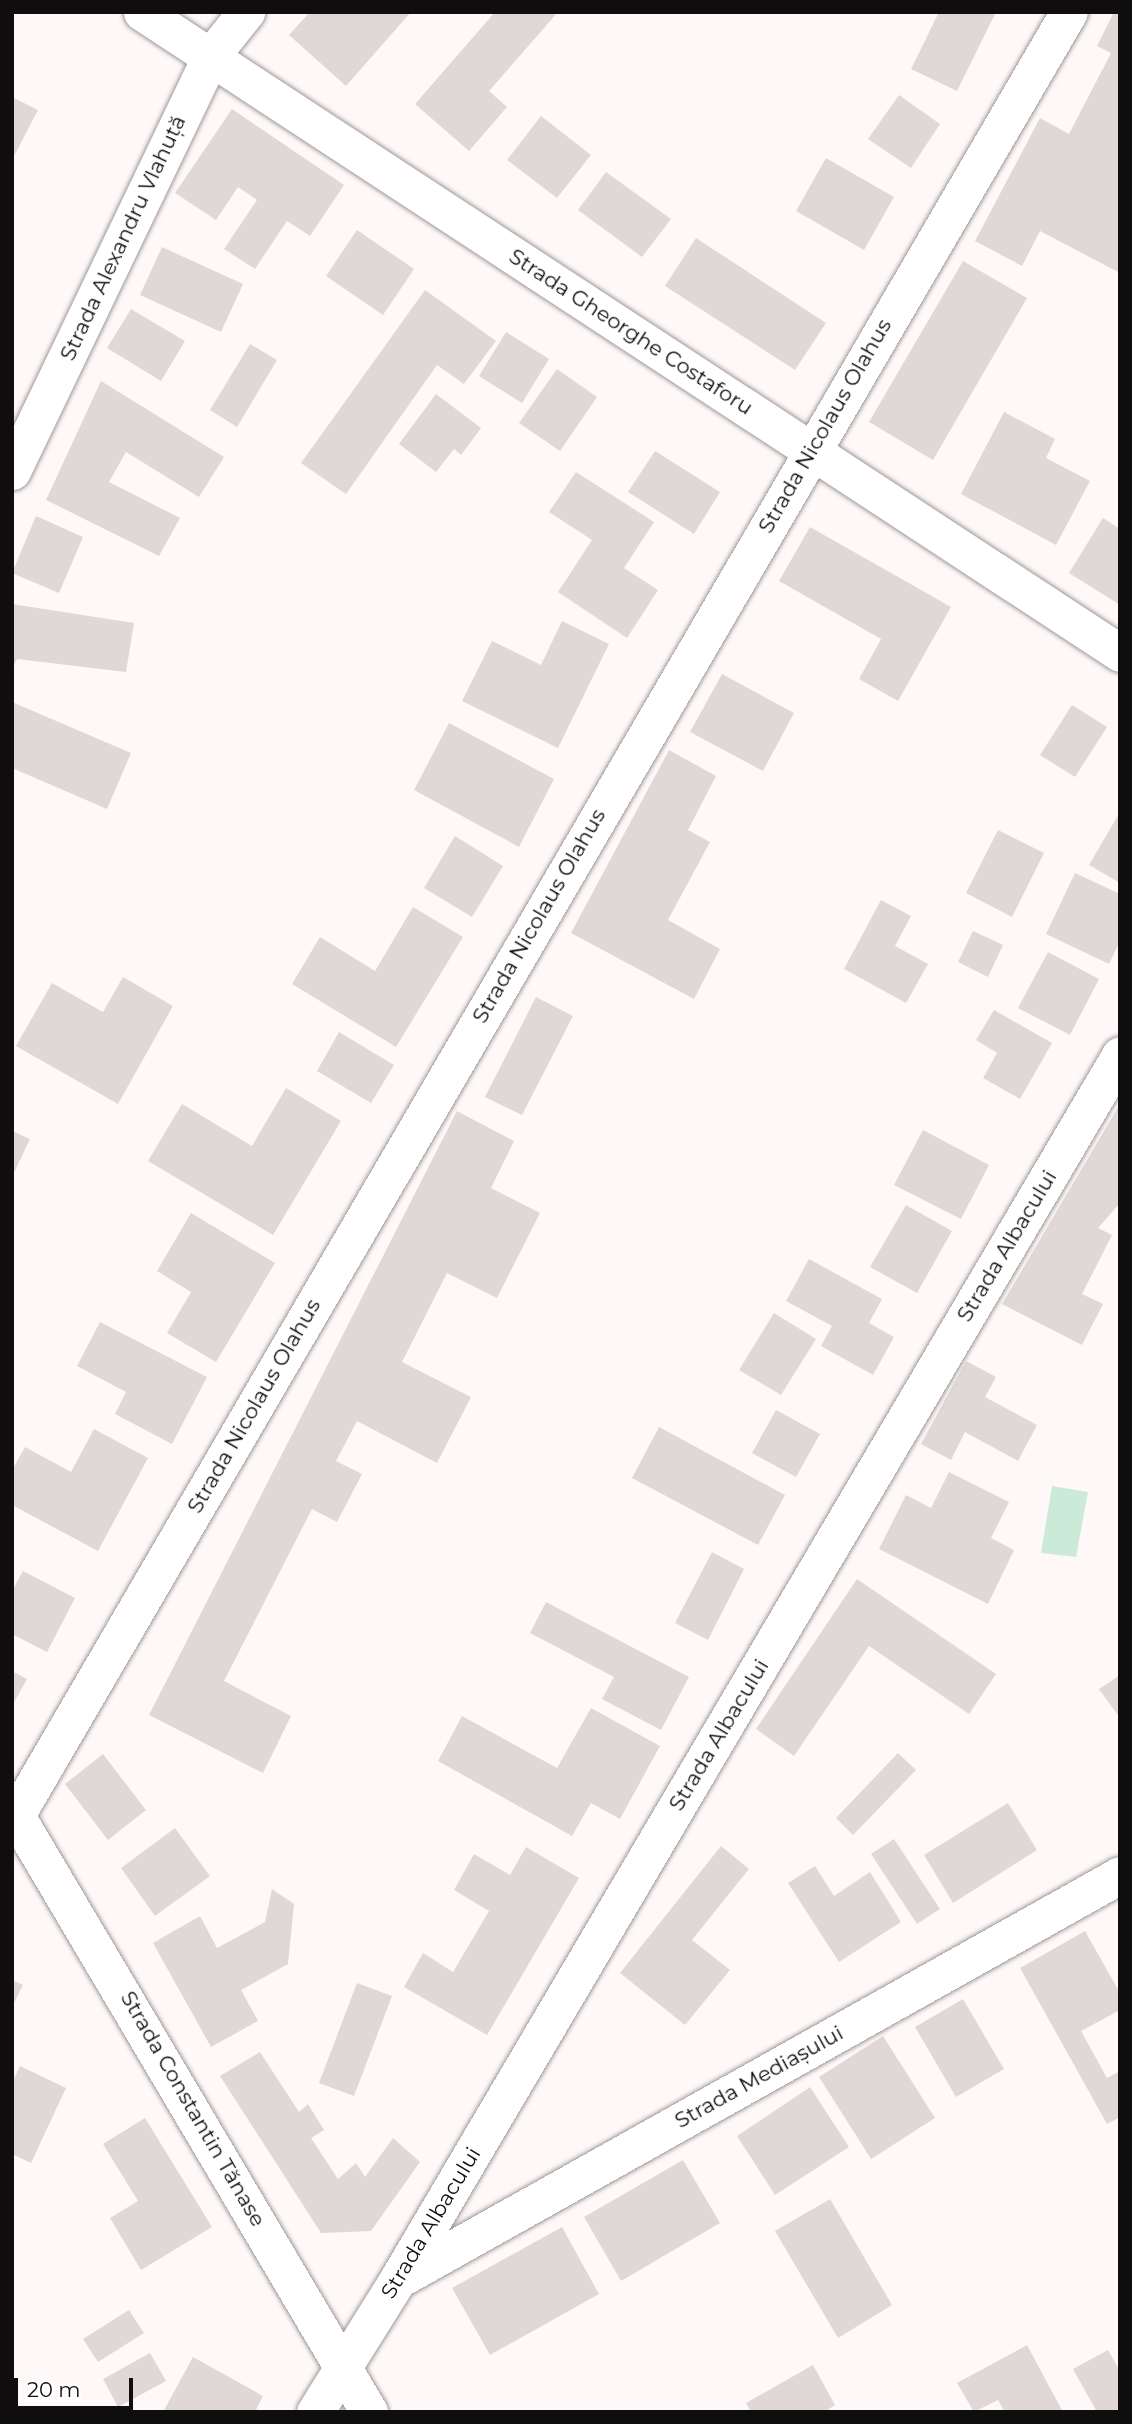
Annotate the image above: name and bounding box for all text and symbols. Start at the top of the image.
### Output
street label: Strada Alexandru Vlahuță [55,111,191,365]
street label: Strada Gheorghe Costaforu [504,244,758,420]
street label: Strada Nicolaus Olahus [753,314,897,538]
street label: Strada Nicolaus Olahus [467,804,611,1028]
street label: Strada Albacului [952,1166,1062,1326]
street label: Strada Nicolaus Olahus [182,1294,326,1518]
street label: Strada Albacului [664,1655,774,1815]
street label: Strada Constantin Tănase [115,1987,271,2231]
street label: Strada Mediașului [671,2020,847,2134]
street label: Strada Albacului [376,2143,486,2303]
scale bar [18,2364,136,2408]
text: 20 m [27,2377,81,2402]

